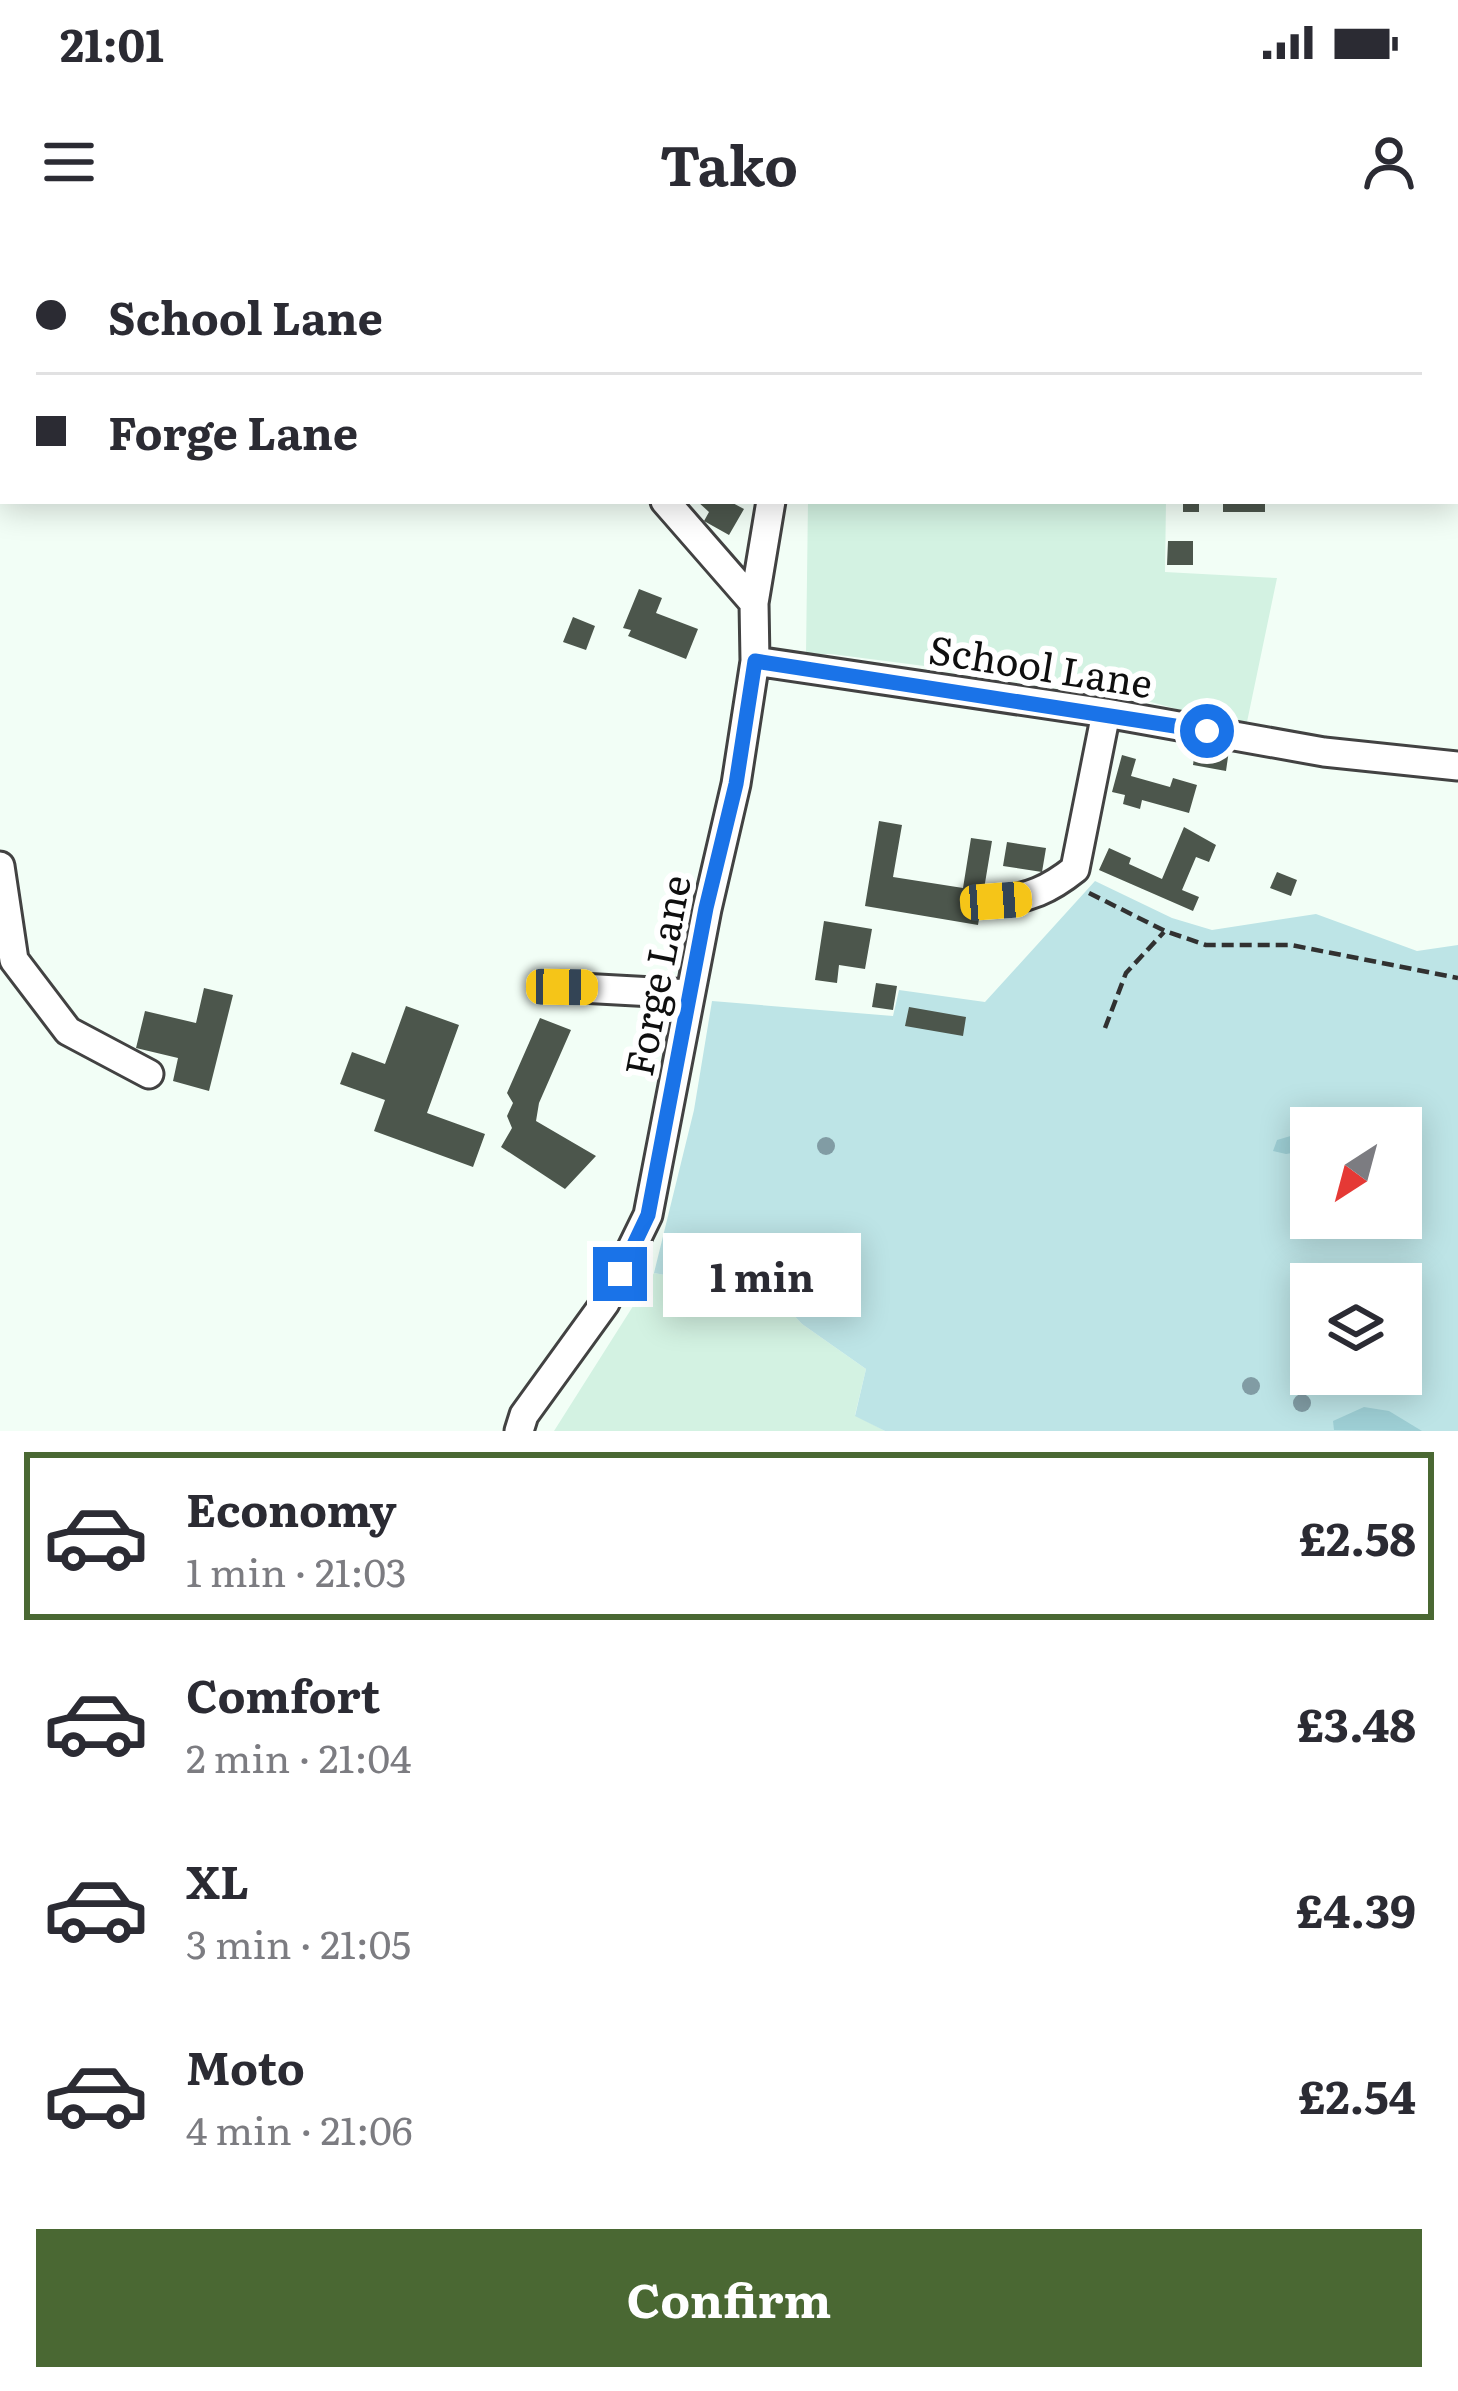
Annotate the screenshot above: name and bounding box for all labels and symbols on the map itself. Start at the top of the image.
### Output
street label: School Lane [925,618,1157,710]
route start [1180,704,1234,758]
street label: Forge Lane [607,870,703,1080]
car [959,881,1033,921]
car [526,968,598,1006]
north arrow [1290,1107,1422,1239]
callout: 1 min [662,1232,860,1316]
route end [593,1247,647,1301]

